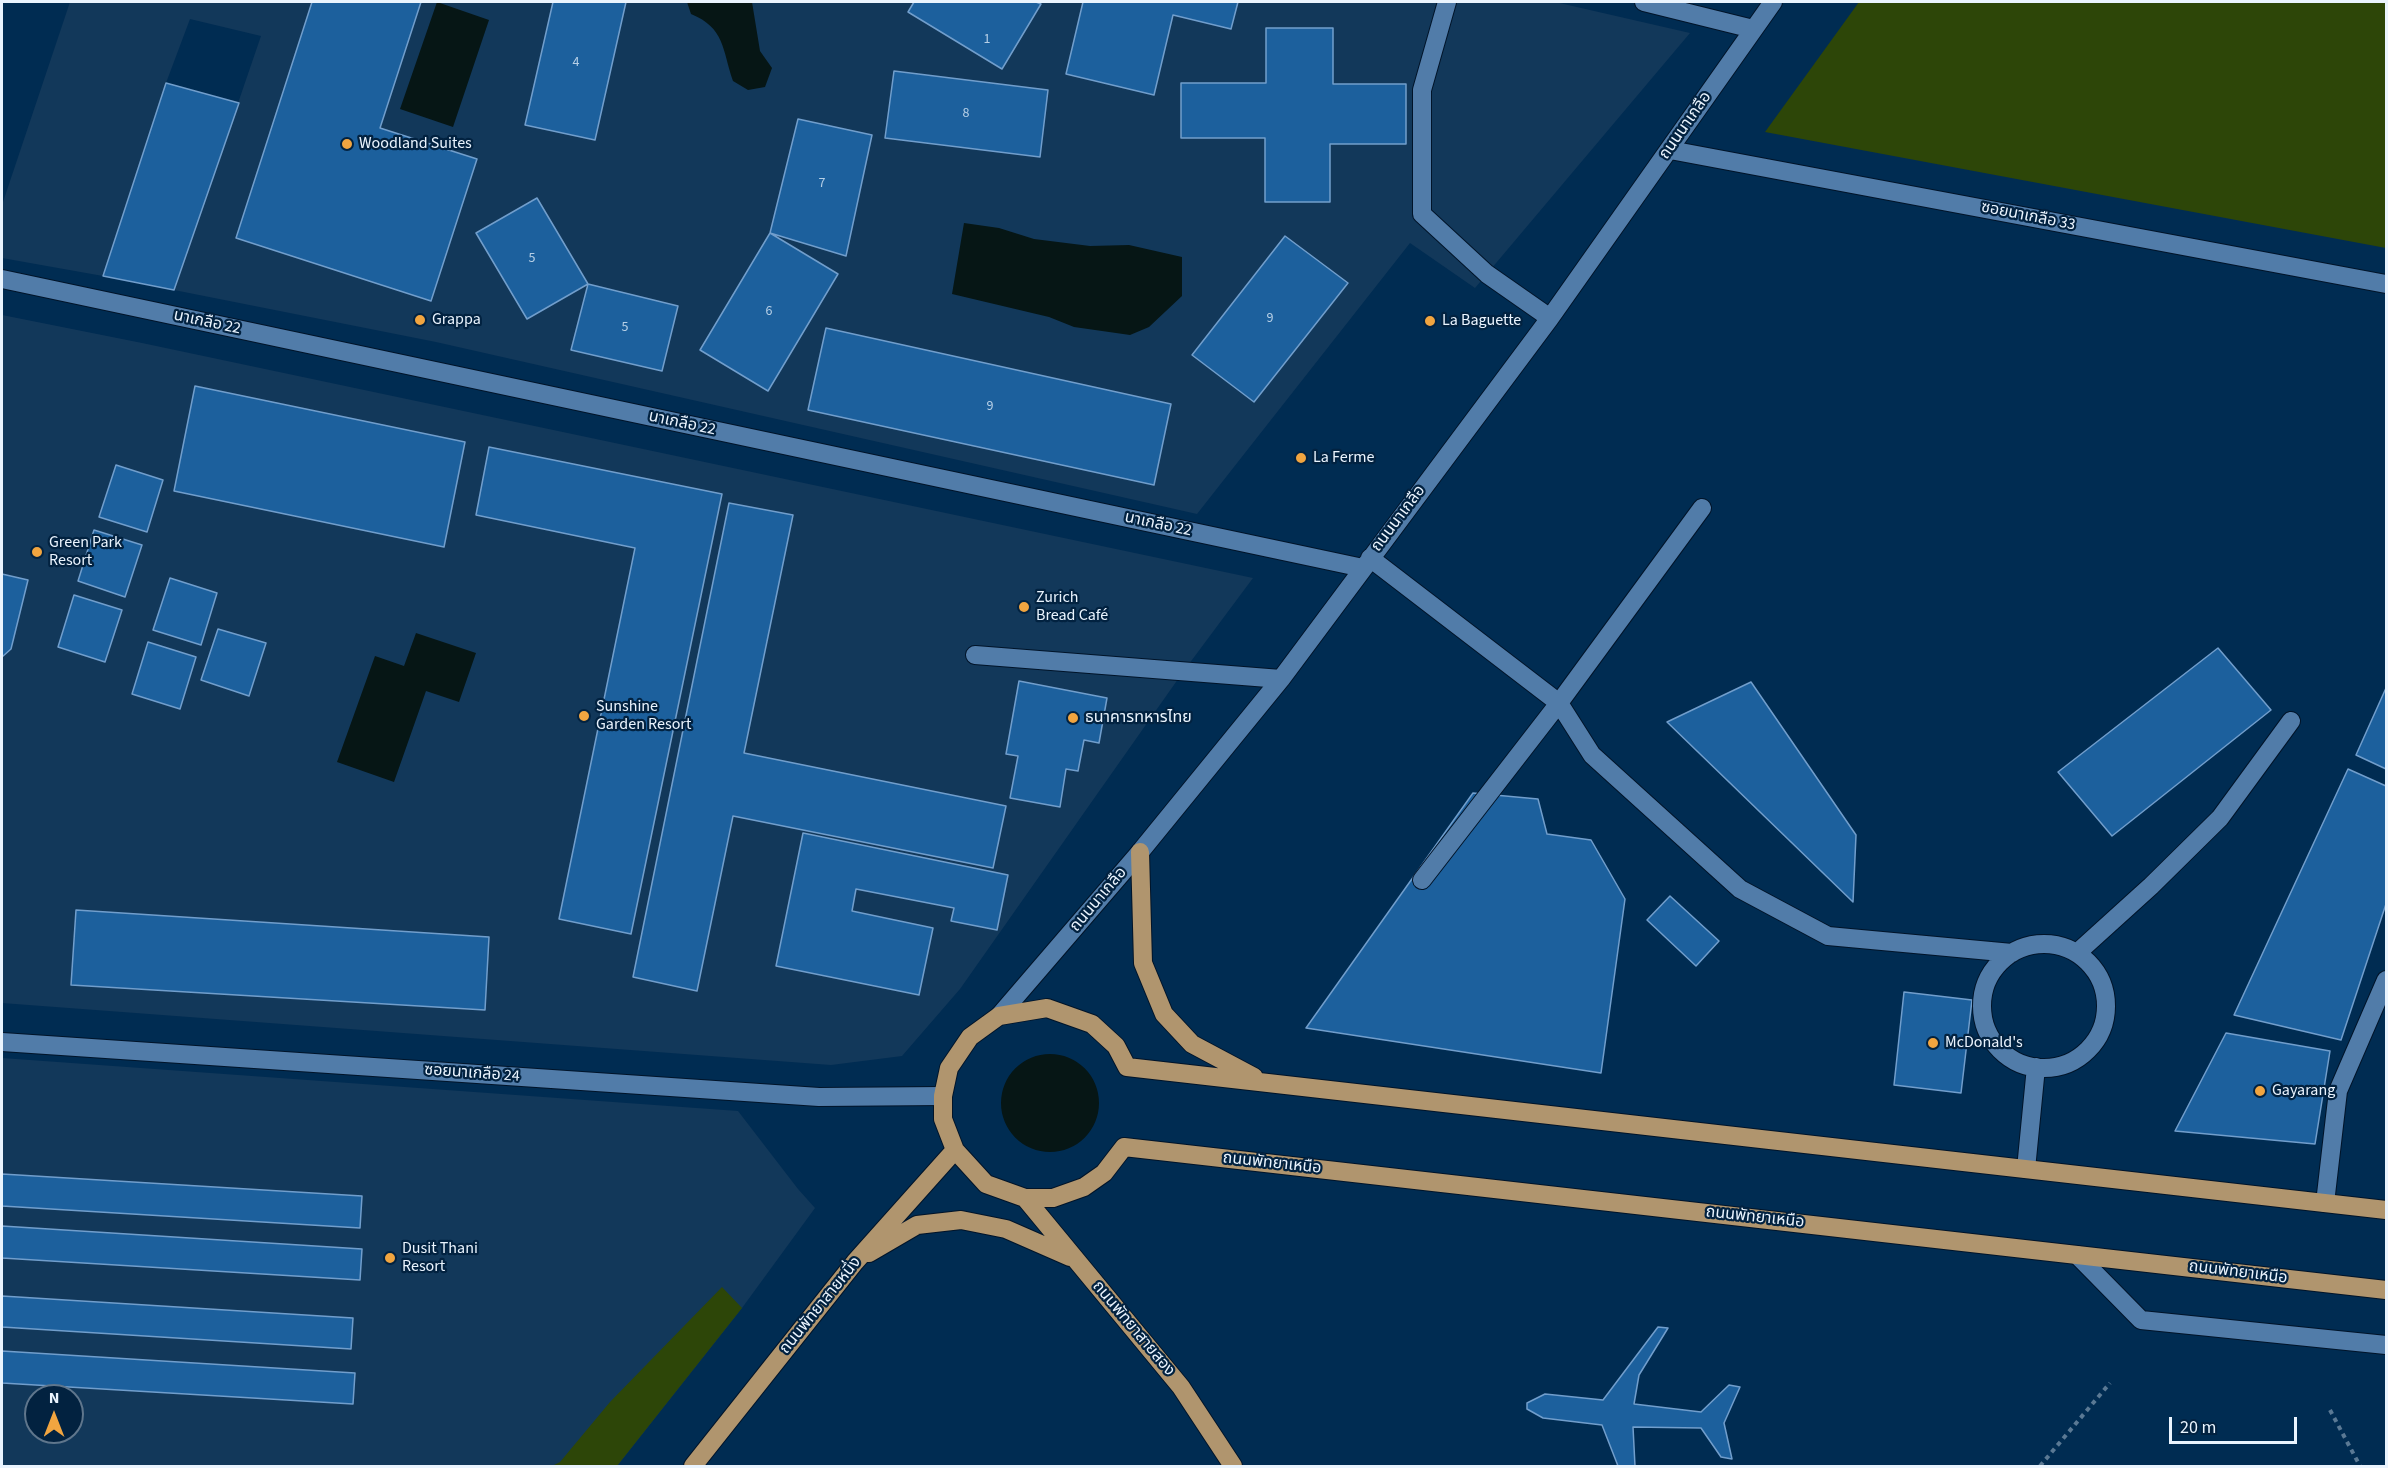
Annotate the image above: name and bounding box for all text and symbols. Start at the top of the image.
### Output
house number: 1 [984,32,990,48]
house number: 4 [573,55,579,71]
street label: ถนนนาเกลือ [1656,88,1716,164]
house number: 8 [963,106,969,122]
place label: Woodland Suites [359,134,472,154]
marker: Woodland Suites [340,137,354,151]
house number: 7 [819,176,825,192]
street label: ซอยนาเกลือ 33 [1979,198,2077,236]
house number: 5 [529,251,535,267]
house number: 6 [766,304,772,320]
street label: นาเกลือ 22 [172,307,242,339]
place label: Grappa [432,310,481,330]
house number: 9 [1267,311,1273,327]
place label: La Baguette [1442,311,1521,331]
marker: Grappa [413,313,427,327]
marker: La Baguette [1423,314,1437,328]
house number: 5 [622,320,628,336]
house number: 9 [987,399,993,415]
street label: นาเกลือ 22 [647,408,717,440]
place label: La Ferme [1313,448,1374,468]
marker: La Ferme [1294,451,1308,465]
street label: ถนนนาเกลือ [1368,482,1430,556]
street label: นาเกลือ 22 [1123,509,1193,541]
place label: Green Park Resort [49,533,122,571]
marker: Green Park Resort [30,545,44,559]
place label: Zurich Bread Café [1036,588,1108,626]
marker: Zurich Bread Café [1017,600,1031,614]
place label: Sunshine Garden Resort [596,697,691,735]
place label: ธนาคารทหารไทย [1085,708,1192,728]
marker: Sunshine Garden Resort [577,709,591,723]
marker: ธนาคารทหารไทย [1066,711,1080,725]
street label: ถนนนาเกลือ [1067,864,1131,936]
place label: McDonald's [1945,1033,2023,1053]
marker: McDonald's [1926,1036,1940,1050]
street label: ซอยนาเกลือ 24 [424,1061,520,1087]
place label: Gayarang [2272,1081,2335,1101]
marker: Gayarang [2253,1084,2267,1098]
street label: ถนนพัทยาเหนือ [1222,1149,1322,1179]
street label: ถนนพัทยาเหนือ [1705,1203,1805,1233]
place label: Dusit Thani Resort [402,1239,478,1277]
marker: Dusit Thani Resort [383,1251,397,1265]
street label: ถนนพัทยาสายหนึ่ง [776,1254,866,1358]
street label: ถนนพัทยาเหนือ [2188,1257,2288,1289]
street label: ถนนพัทยาสายสอง [1088,1278,1178,1380]
north arrow [24,1384,84,1444]
text: N [49,1387,59,1409]
scale bar [2172,1405,2300,1443]
text: 20 m [2180,1415,2216,1440]

